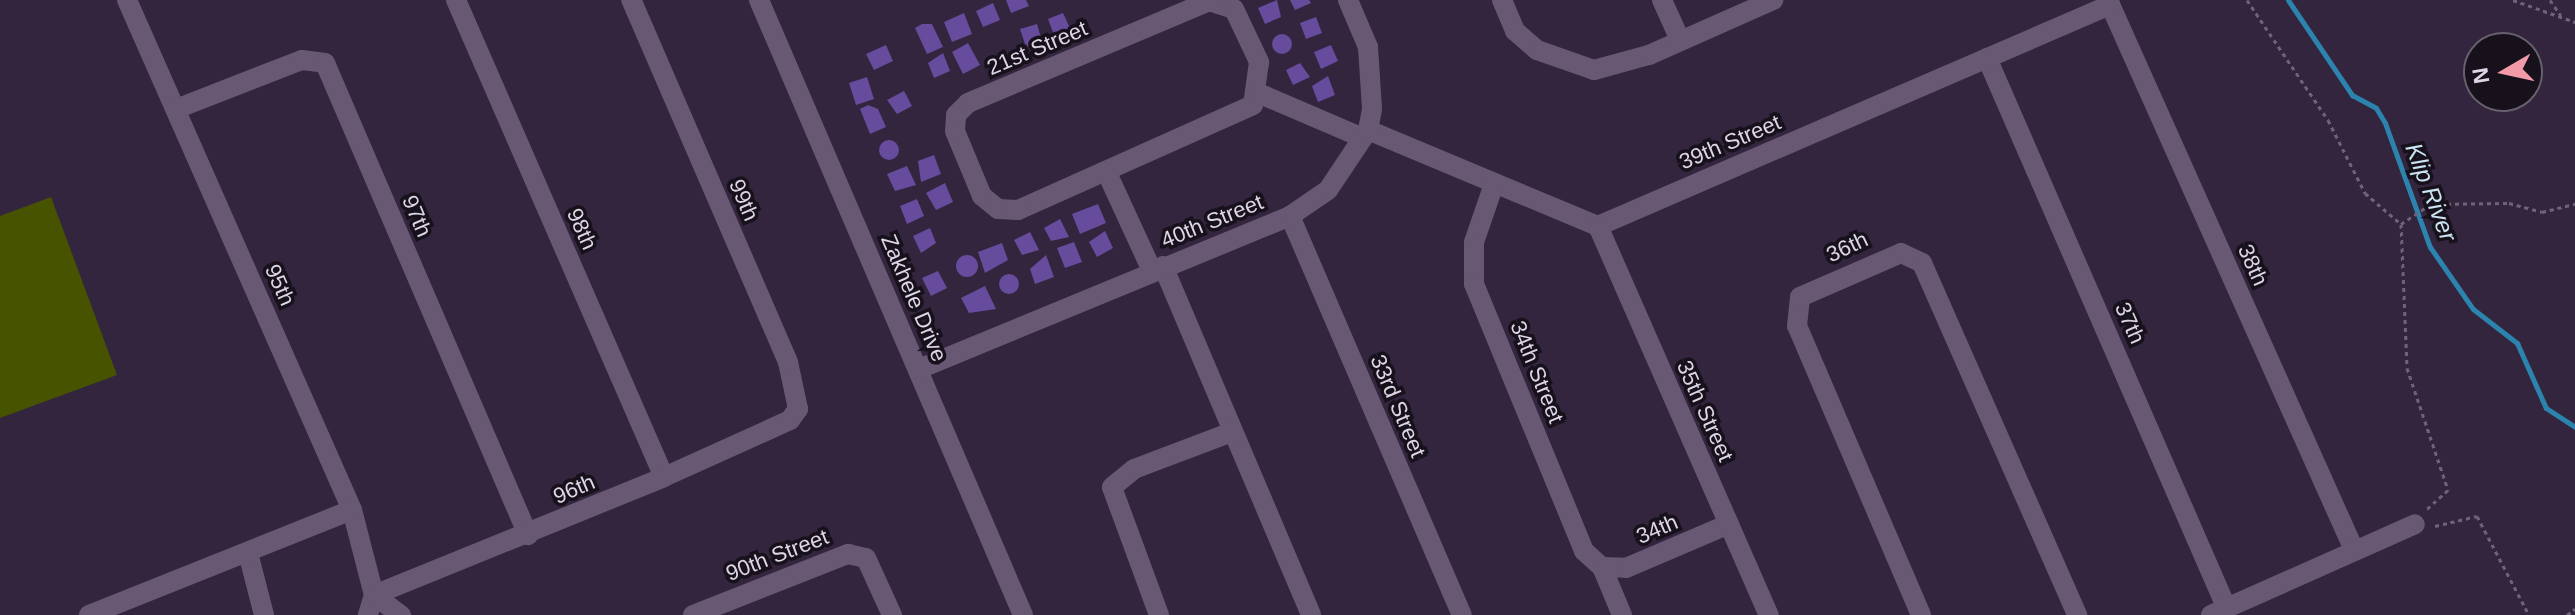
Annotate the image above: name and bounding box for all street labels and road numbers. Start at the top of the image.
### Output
street label: 21st Street [983,15,1091,81]
street label: 39th Street [1675,109,1785,175]
street label: 99th [723,175,765,225]
street label: 40th Street [1157,189,1267,253]
street label: 97th [396,191,438,241]
street label: 98th [561,204,603,254]
street label: 36th [1822,226,1872,268]
street label: Zakhele Drive [875,230,953,366]
street label: 38th [2232,240,2274,290]
street label: 95th [259,260,301,310]
street label: 37th [2109,298,2151,348]
street label: 34th Street [1505,317,1569,427]
street label: 33rd Street [1365,351,1431,461]
street label: 35th Street [1671,356,1739,466]
street label: 96th [549,468,599,510]
street label: 34th [1632,508,1682,550]
street label: 90th Street [722,523,832,587]

